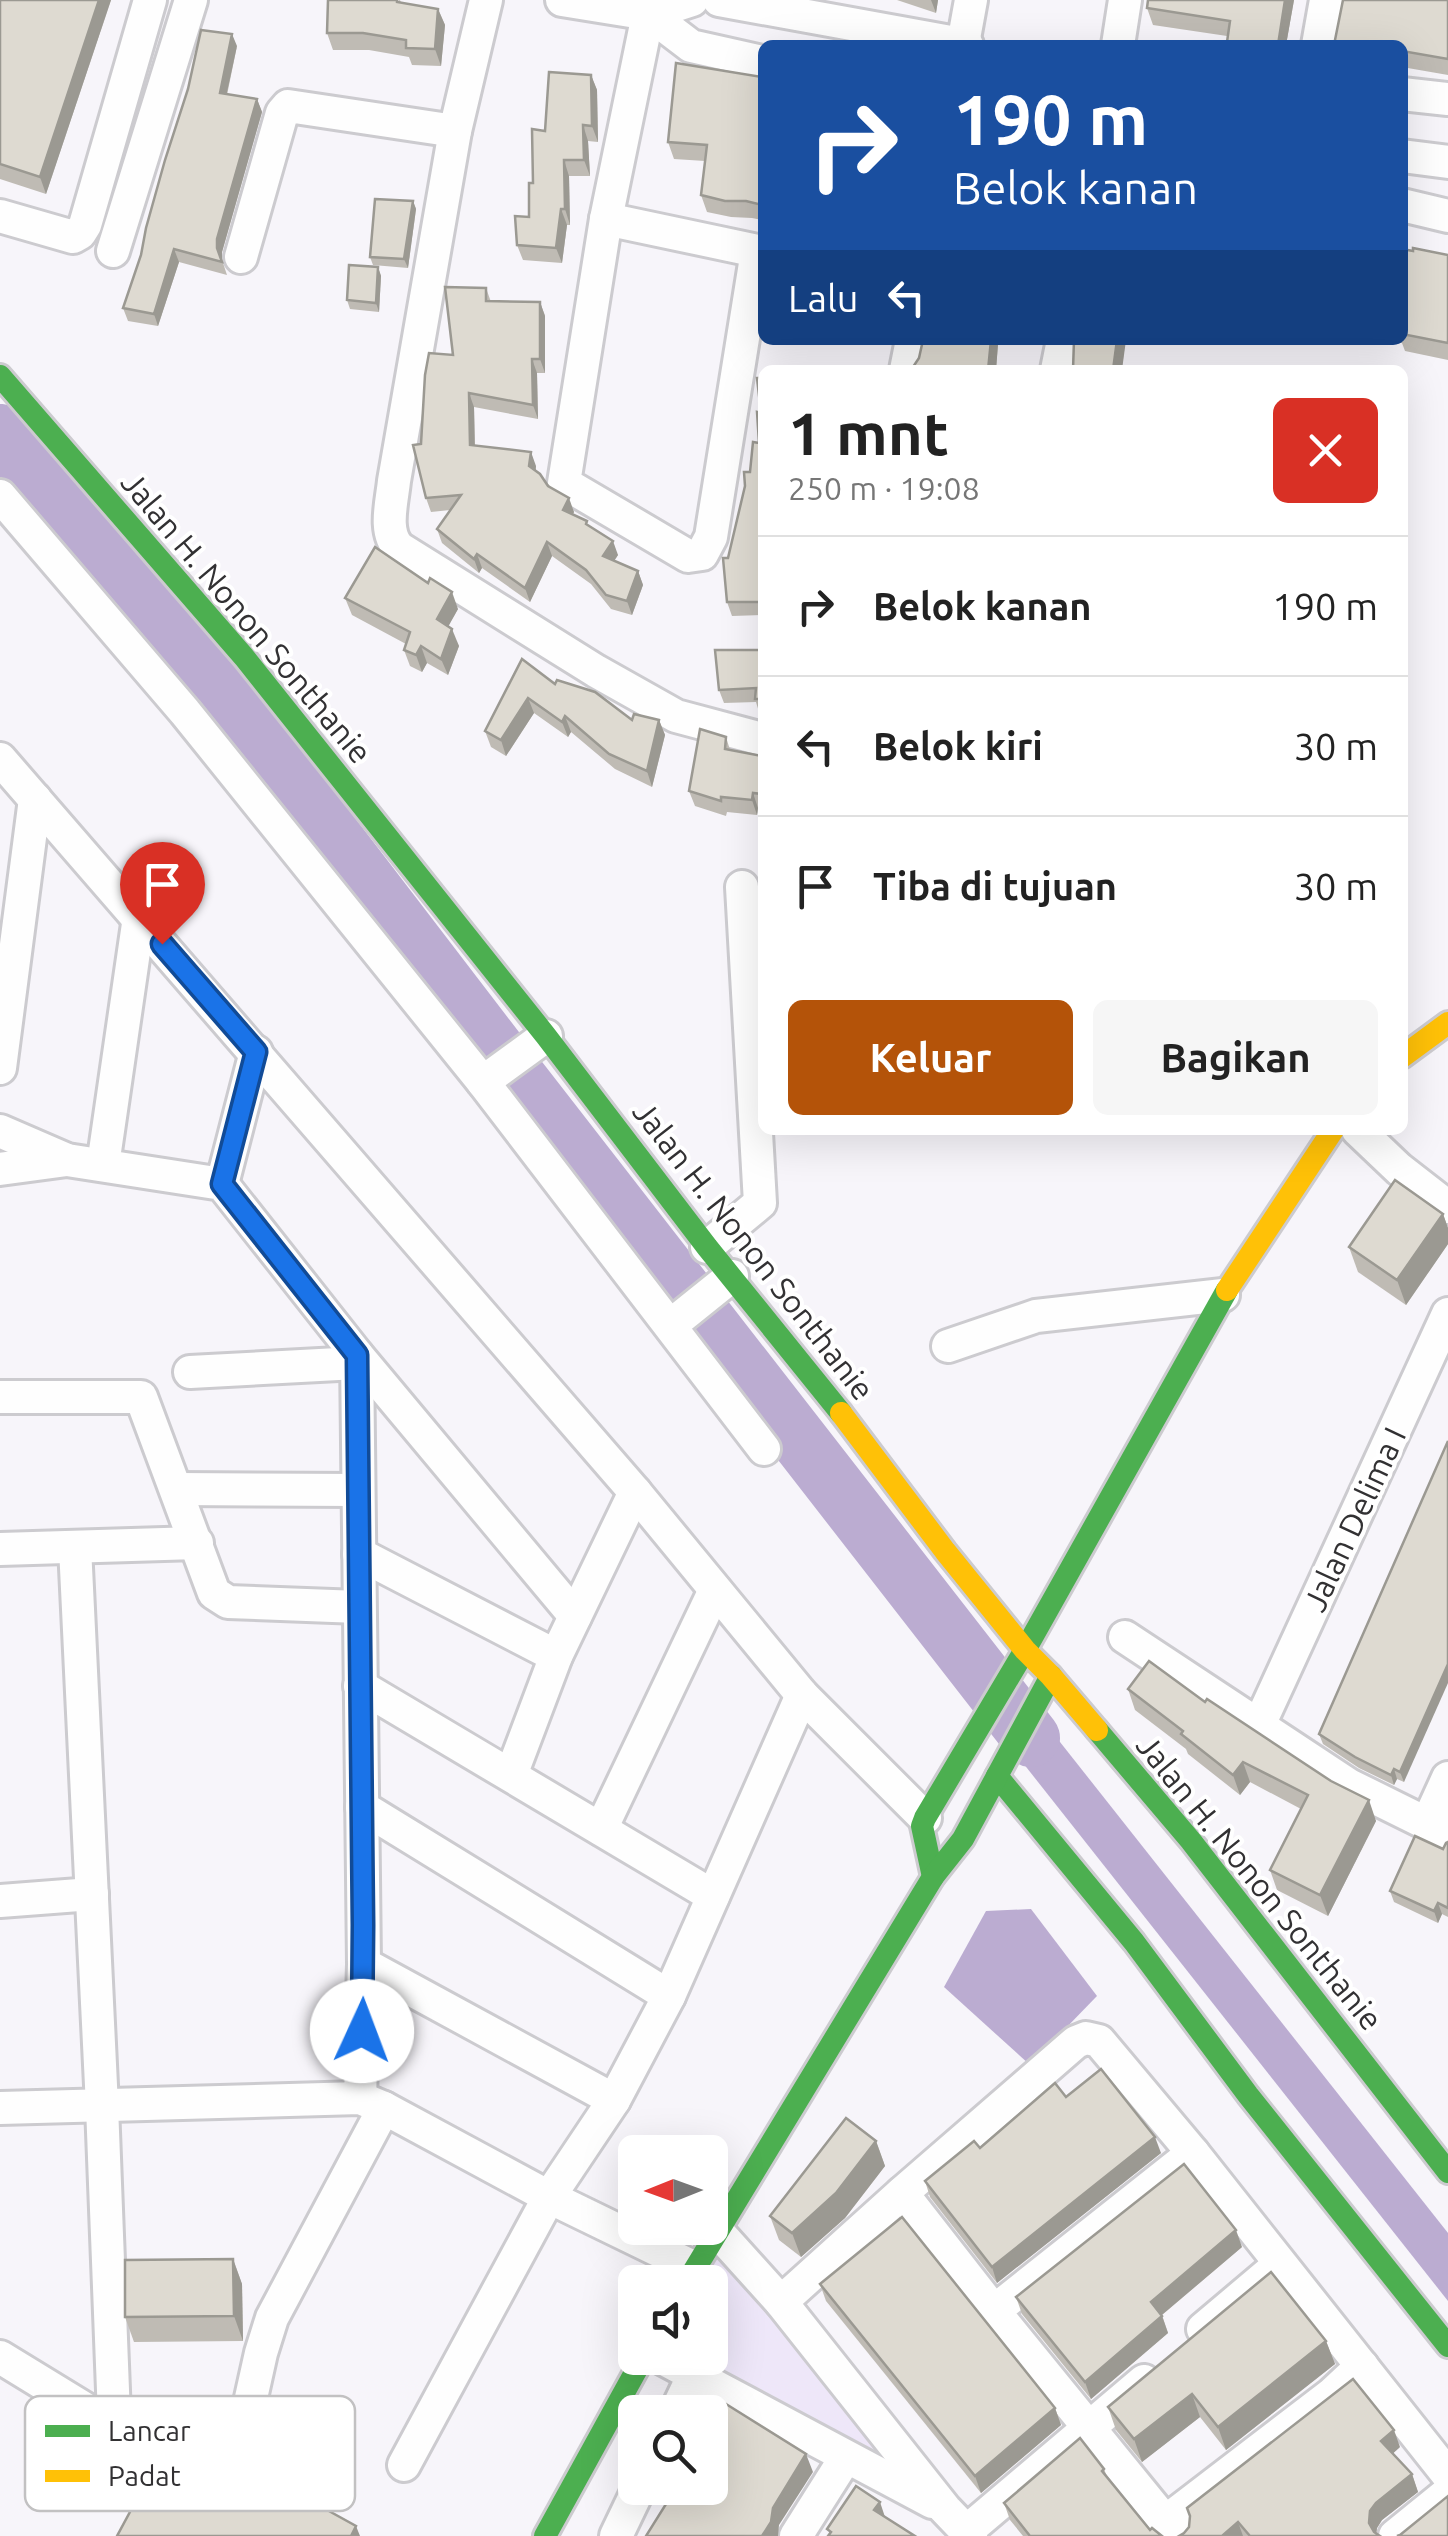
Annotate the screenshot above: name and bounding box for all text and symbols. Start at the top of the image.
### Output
icon: right [788,80,918,210]
text: 190 m [953,80,1148,158]
text: Belok kanan [953,162,1198,213]
icon: left [879,270,934,325]
text: Lalu [788,277,859,319]
button: close [1273,398,1378,503]
text: 1 mnt [788,399,949,466]
street label: Jalan H. Nonon Sonthanie [115,464,379,770]
text: 250 m · 19:08 [788,470,980,506]
icon: right [788,579,843,634]
text: Belok kanan [873,585,1092,627]
text: 190 m [1272,585,1378,627]
icon: left [788,719,843,774]
text: Belok kiri [873,725,1043,767]
text: 30 m [1294,725,1378,767]
pin [120,842,205,945]
icon: arrive [135,857,190,912]
icon: arrive [788,859,843,914]
text: Tiba di tujuan [873,865,1117,907]
text: 30 m [1294,865,1378,907]
button: Keluar [788,1000,1073,1115]
button: Bagikan [1093,1000,1378,1115]
street label: Jalan H. Nonon Sonthanie [626,1093,882,1407]
street label: Jalan Delima I [1296,1421,1412,1617]
street label: Jalan H. Nonon Sonthanie [1130,1727,1390,2037]
position arrow [310,1979,414,2083]
north arrow [618,2135,728,2245]
map controls [618,2135,728,2505]
button: sound [618,2265,728,2375]
button: search [618,2395,728,2505]
legend [25,2396,355,2511]
text: Lancar [108,2415,191,2446]
text: Padat [108,2460,181,2491]

